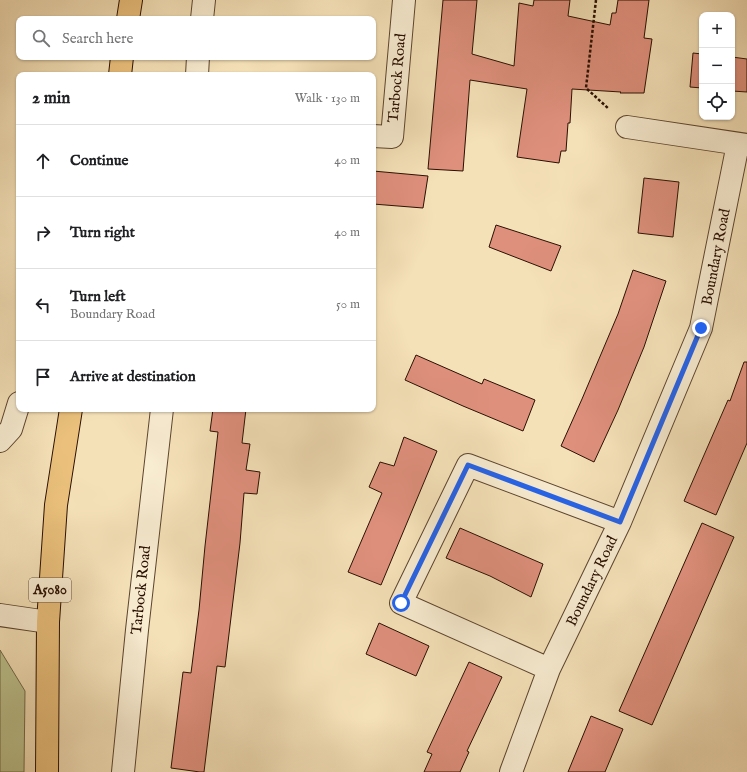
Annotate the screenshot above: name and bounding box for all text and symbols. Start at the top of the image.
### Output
map controls [699,12,735,120]
button: + [699,12,735,48]
search box [16,16,376,60]
icon: search [30,27,52,49]
text: Search here [62,29,133,48]
street label: Tarbock Road [384,32,410,123]
button: − [699,48,735,84]
button: locate [699,84,735,120]
text: 2 min [32,88,70,109]
text: Walk · 130 m [295,90,360,107]
icon: ahead [32,150,54,172]
text: Continue [70,151,128,170]
text: 40 m [334,152,360,169]
street label: Boundary Road [697,206,735,307]
icon: right [32,222,54,244]
text: Turn right [70,223,135,242]
text: 40 m [334,224,360,241]
text: Turn left [70,287,126,306]
icon: left [32,294,54,316]
text: 50 m [336,296,360,313]
text: Boundary Road [70,306,155,323]
route end [692,319,710,337]
icon: arrive [32,366,54,388]
text: Arrive at destination [70,367,196,386]
street label: Boundary Road [562,532,623,629]
street label: Tarbock Road [127,543,155,636]
road number: A5080 [29,578,71,602]
route start [392,594,410,612]

